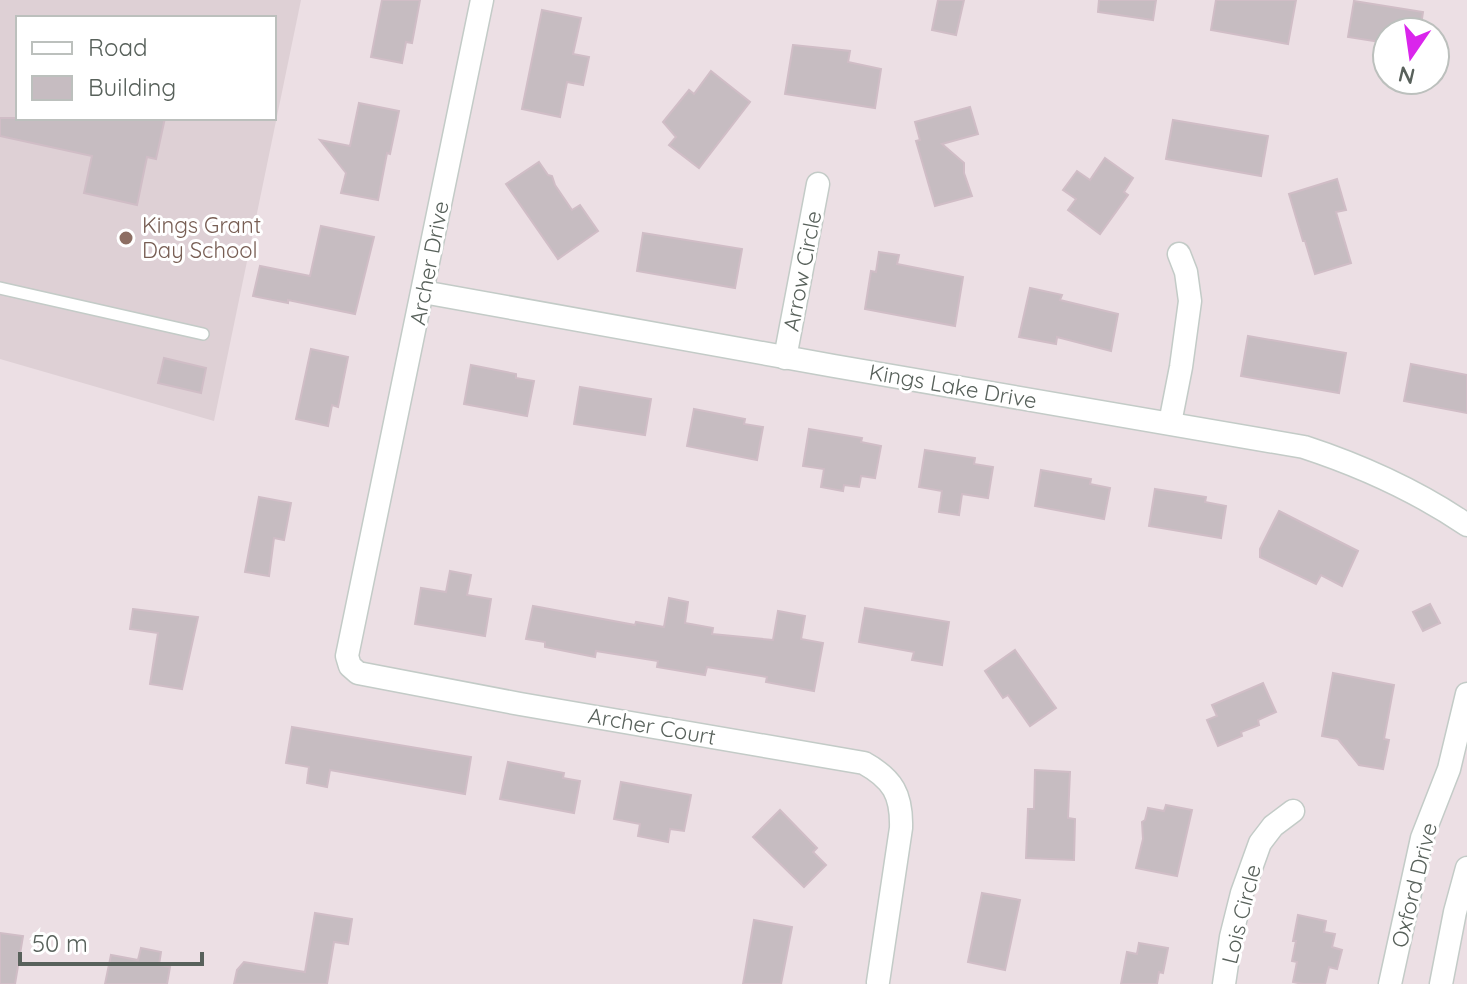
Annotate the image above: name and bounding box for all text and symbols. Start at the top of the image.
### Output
legend [16,16,276,120]
north arrow [1371,16,1451,96]
text: Road [88,32,148,62]
text: N [1395,60,1418,91]
text: Building [88,72,176,102]
street label: Archer Drive [403,198,455,328]
street label: Arrow Circle [777,208,827,334]
place label: Kings Grant Day School [142,211,261,264]
marker: Kings Grant Day School [117,229,135,247]
street label: Kings Lake Drive [867,357,1039,415]
street label: Archer Court [586,701,718,751]
street label: Oxford Drive [1385,820,1443,950]
street label: Lois Circle [1215,861,1267,967]
scale bar [20,916,202,966]
text: 50 m [32,928,88,958]

